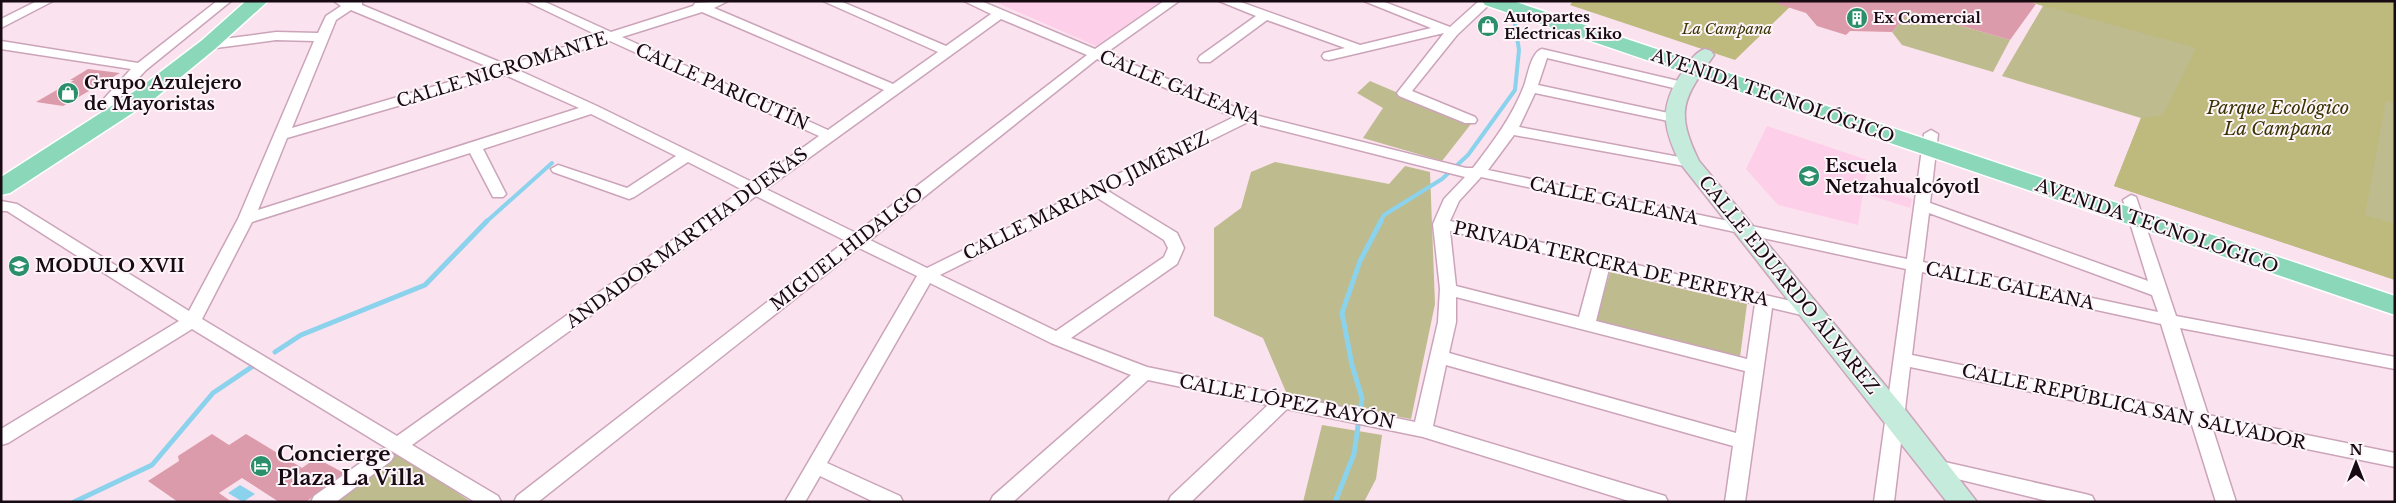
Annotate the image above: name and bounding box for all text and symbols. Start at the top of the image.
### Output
building icon: Ex Comercial [1845,6,1869,30]
place label: Autopartes Eléctricas Kiko [1503,7,1622,43]
place label: Ex Comercial [1873,8,1981,27]
shop icon: Autopartes Eléctricas Kiko [1476,14,1500,38]
park label: La Campana [1681,19,1772,38]
street label: CALLE NIGROMANTE [394,27,610,113]
street label: CALLE PARICUTÍN [632,38,813,135]
street label: AVENIDA TECNOLÓGICO [1648,43,1898,148]
street label: CALLE GALEANA [1096,46,1265,131]
place label: Grupo Azulejero de Mayoristas [84,72,242,115]
shop icon: Grupo Azulejero de Mayoristas [56,81,80,105]
park label: Parque Ecológico La Campana [2206,97,2349,140]
street label: CALLE MARIANO JIMÉNEZ [959,126,1212,265]
street label: ANDADOR MARTHA DUEÑAS [560,141,812,334]
place label: Escuela Netzahualcóyotl [1825,155,1980,198]
school or university icon: Escuela Netzahualcóyotl [1797,164,1821,188]
street label: CALLE EDUARDO ÁLVAREZ [1694,171,1885,399]
street label: CALLE GALEANA [1528,172,1701,230]
street label: AVENIDA TECNOLÓGICO [2032,173,2282,278]
street label: MIGUEL HIDALGO [766,182,928,316]
street label: PRIVADA TERCERA DE PEREYRA [1451,217,1772,311]
school or university icon: MODULO XVII [7,254,31,278]
place label: MODULO XVII [35,255,185,277]
street label: CALLE GALEANA [1924,257,2097,315]
street label: CALLE REPÚBLICA SAN SALVADOR [1960,359,2309,454]
street label: CALLE LÓPEZ RAYÓN [1177,369,1397,434]
north arrow [2331,438,2381,488]
place label: Concierge Plaza La Villa [277,441,425,491]
text: N [2349,441,2363,459]
hotel icon: Concierge Plaza La Villa [249,454,273,478]

